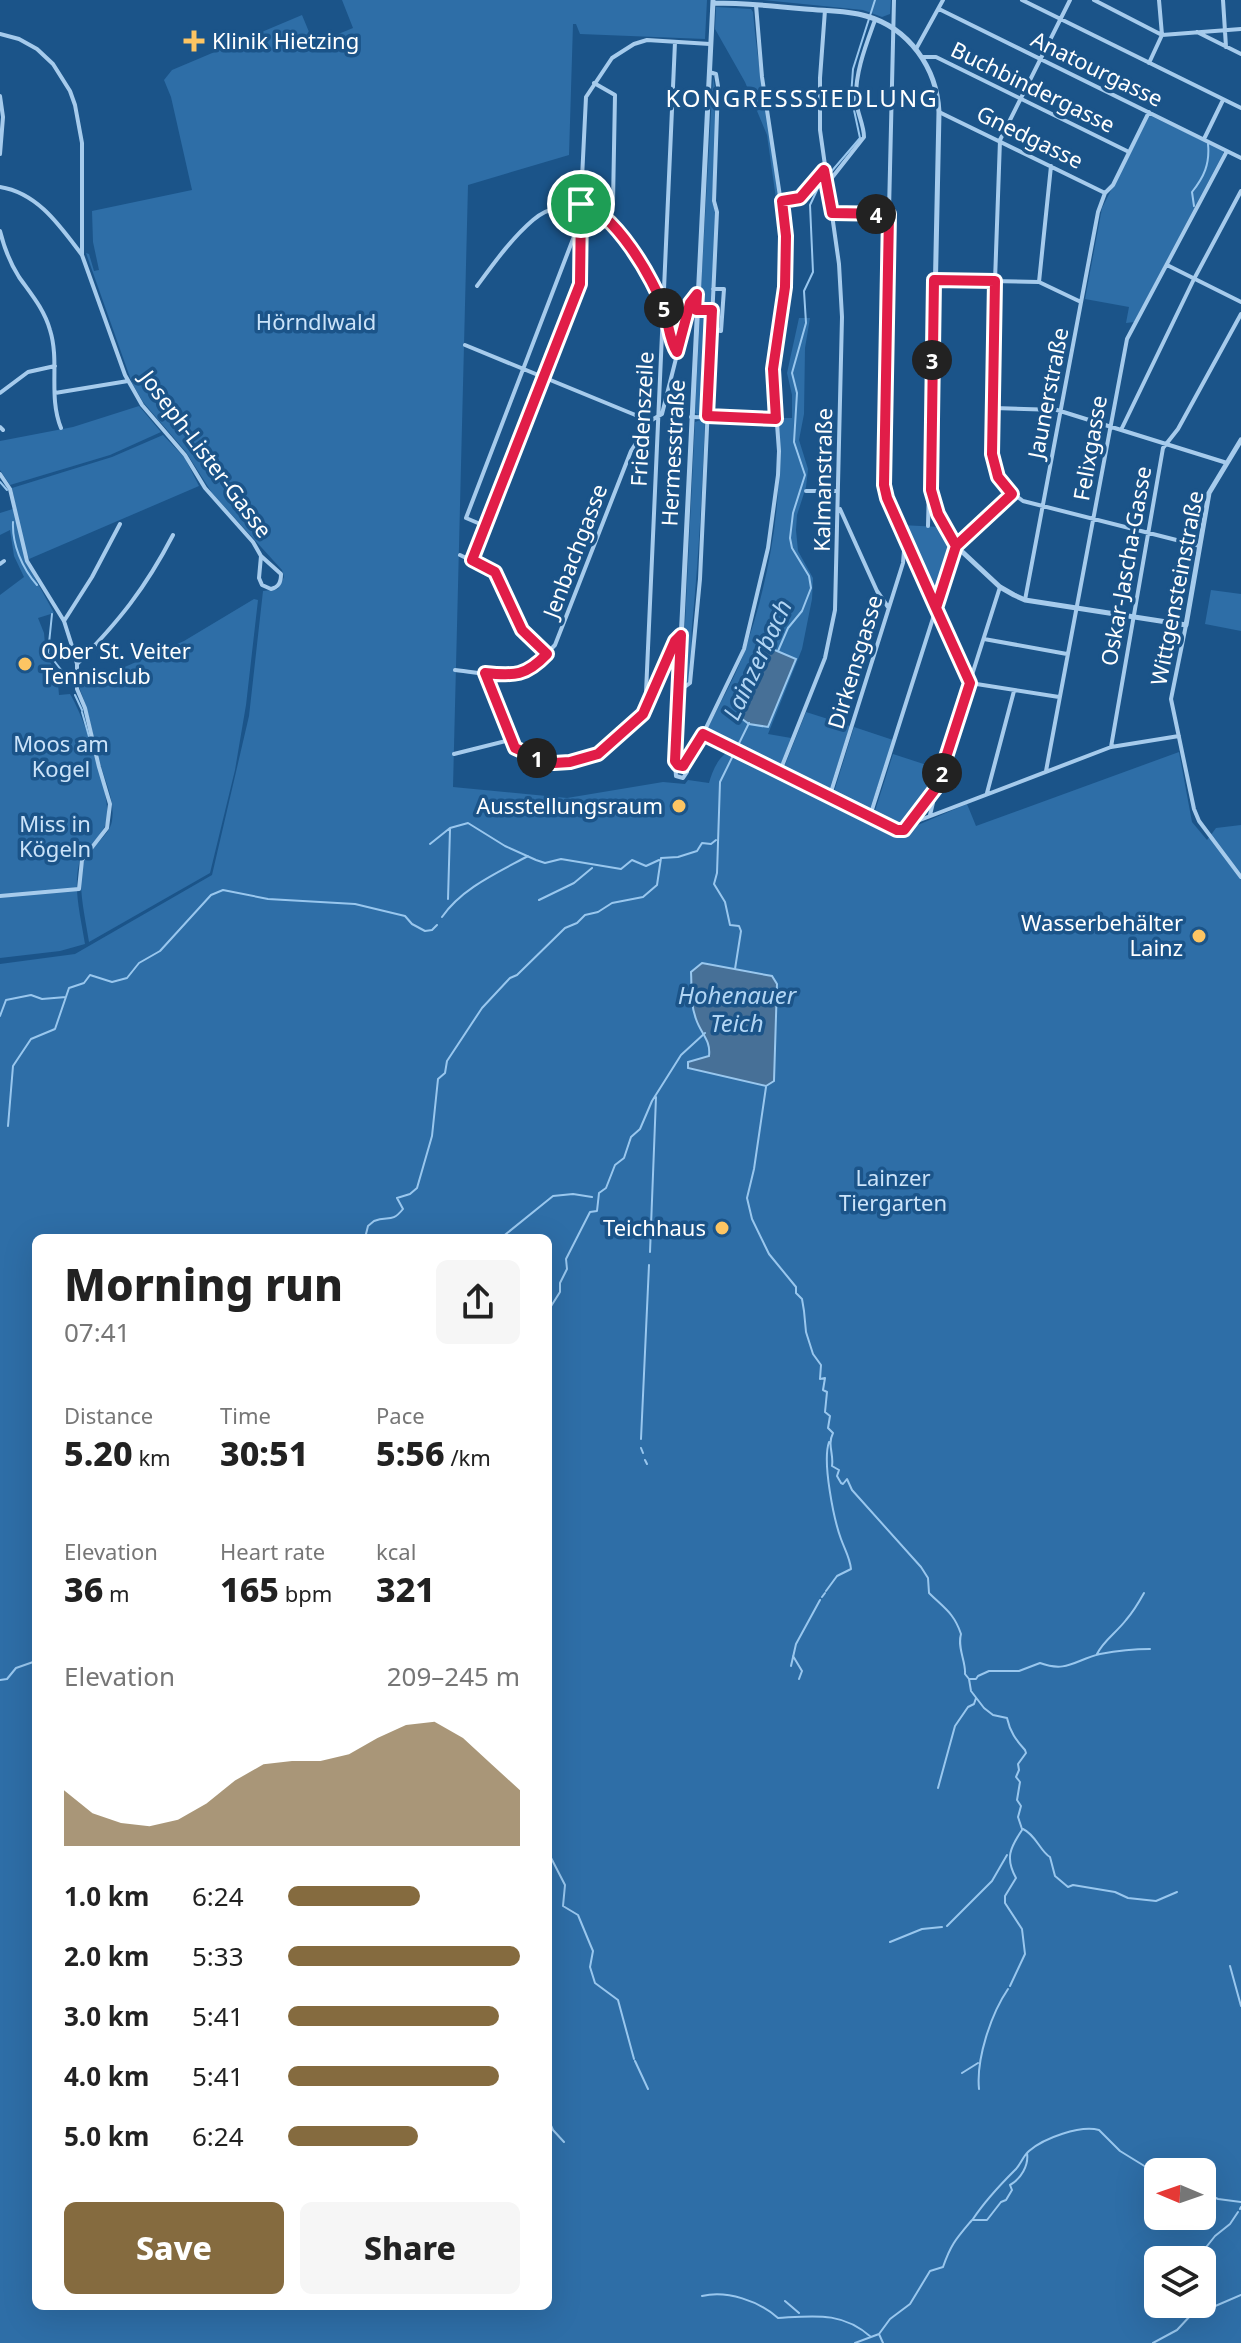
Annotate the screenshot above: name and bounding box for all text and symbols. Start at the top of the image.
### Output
street label: Anatourgasse [1027,23,1168,113]
place label: Klinik Hietzing [212,25,359,55]
marker: Klinik Hietzing [183,30,205,52]
street label: Buchbindergasse [946,33,1120,139]
district label: KONGRESSSIEDLUNG [665,81,939,114]
street label: Gnedgasse [972,97,1089,175]
pin [547,170,615,238]
icon: arrive [559,182,603,226]
pin: 4 [856,194,896,234]
text: 4 [870,199,882,229]
pin: 5 [644,288,684,328]
text: 5 [658,293,670,323]
park label: Hörndlwald [256,306,376,336]
street label: Jaunerstraße [1019,325,1074,463]
pin: 3 [912,340,952,380]
text: 3 [926,345,938,375]
street label: Friedenszeile [622,351,660,487]
street label: Joseph-Lister-Gasse [133,362,280,543]
street label: Hermesstraße [653,379,691,527]
street label: Felixgasse [1065,393,1113,503]
street label: Kalmanstraße [806,408,838,552]
street label: Oskar-Jascha-Gasse [1093,464,1157,668]
street label: Jenbachgasse [534,479,613,624]
street label: Wittgensteinstraße [1142,488,1210,688]
street label: Dirkensgasse [819,591,889,732]
water label: Lainzerbach [714,594,799,725]
place label: Ober St. Veiter Tennisclub [41,635,191,690]
marker: Ober St. Veiter Tennisclub [16,655,34,673]
park label: Moos am Kogel [13,728,109,783]
pin: 1 [517,738,557,778]
text: 1 [531,743,543,773]
pin: 2 [922,753,962,793]
text: 2 [936,758,948,788]
place label: Ausstellungsraum [476,790,663,820]
marker: Ausstellungsraum [670,797,688,815]
park label: Miss in Kögeln [19,808,91,863]
place label: Wasserbehälter Lainz [1021,907,1183,962]
marker: Wasserbehälter Lainz [1190,927,1208,945]
water label: Hohenauer Teich [678,978,798,1039]
park label: Lainzer Tiergarten [839,1162,947,1217]
place label: Teichhaus [603,1212,706,1242]
marker: Teichhaus [713,1219,731,1237]
text: Morning run [64,1254,343,1314]
button: share [436,1260,520,1344]
text: 07:41 [64,1314,130,1350]
text: Distance [64,1400,153,1430]
text: Time [220,1400,271,1430]
text: Pace [376,1400,425,1430]
text: 5.20 [64,1430,133,1476]
text: 30:51 [220,1430,308,1476]
text: 5:56 [376,1430,445,1476]
text: km [133,1442,171,1472]
text: /km [445,1442,491,1472]
text: Elevation [64,1536,158,1566]
text: Heart rate [220,1536,325,1566]
text: kcal [376,1536,416,1566]
text: 36 [64,1566,103,1612]
text: 165 [220,1566,279,1612]
text: 321 [376,1566,435,1612]
text: m [103,1578,130,1608]
text: bpm [279,1578,332,1608]
text: Elevation [64,1658,175,1694]
text: 209–245 m [387,1658,520,1694]
text: 1.0 km [64,1878,149,1914]
text: 6:24 [192,1878,244,1914]
text: 2.0 km [64,1938,149,1974]
text: 5:33 [192,1938,244,1974]
text: 3.0 km [64,1998,149,2034]
text: 5:41 [192,1998,244,2034]
text: 4.0 km [64,2058,149,2094]
text: 5:41 [192,2058,244,2094]
text: 5.0 km [64,2118,149,2154]
text: 6:24 [192,2118,244,2154]
north arrow [1144,2158,1216,2230]
map controls [1144,2158,1216,2318]
button: Save [64,2202,284,2294]
button: Share [300,2202,520,2294]
button: layers [1144,2246,1216,2318]

